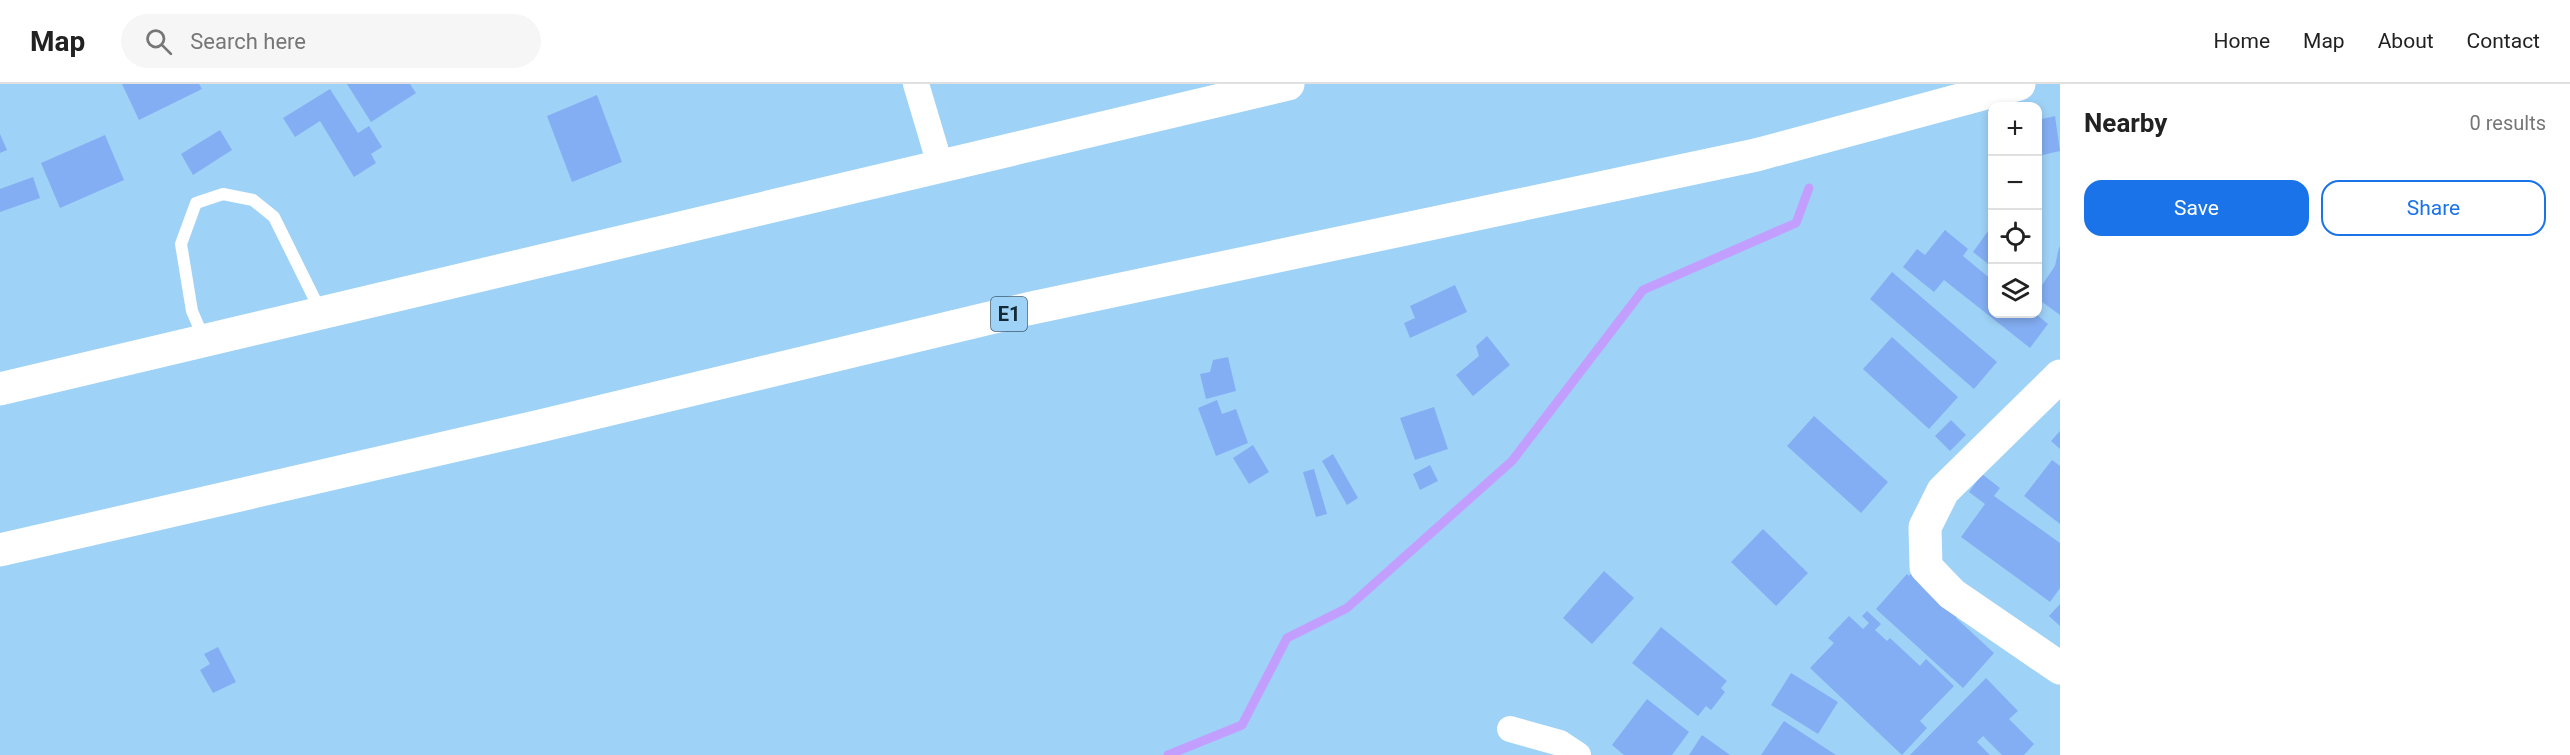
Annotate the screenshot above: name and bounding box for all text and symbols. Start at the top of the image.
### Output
search box [121,14,541,68]
text: Map [30,25,85,58]
icon: search [142,25,175,58]
text: Search here [190,29,306,54]
text: Home [2214,29,2270,53]
text: Map [2303,29,2345,53]
text: About [2378,29,2434,53]
text: Contact [2467,29,2540,53]
map controls [1988,102,2042,318]
button: + [1988,102,2042,156]
text: Nearby [2084,108,2167,138]
text: 0 results [2470,111,2546,135]
button: − [1988,156,2042,210]
button: Save [2084,180,2309,236]
button: Share [2321,180,2546,236]
button: locate [1988,210,2042,264]
button: layers [1988,264,2042,318]
road number: E1 [991,297,1027,331]

